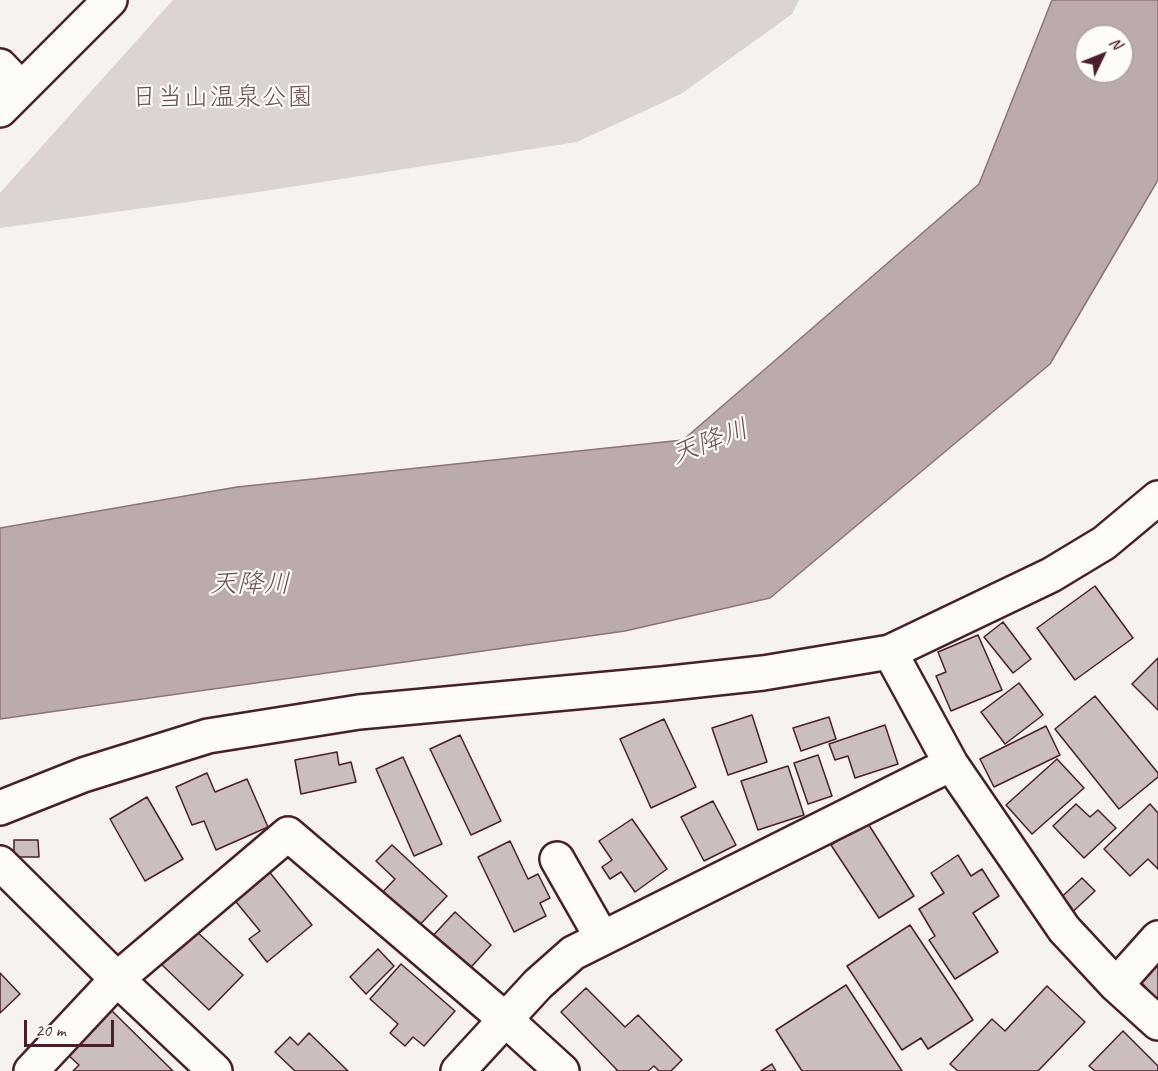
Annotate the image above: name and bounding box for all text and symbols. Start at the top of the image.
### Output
north arrow [1074,24,1134,84]
text: N [1105,33,1126,54]
park label: 日当山温泉公園 [131,82,313,114]
water label: 天降川 [666,413,754,473]
water label: 天降川 [210,569,290,601]
scale bar [27,1008,117,1046]
text: 20 m [35,1019,66,1041]

